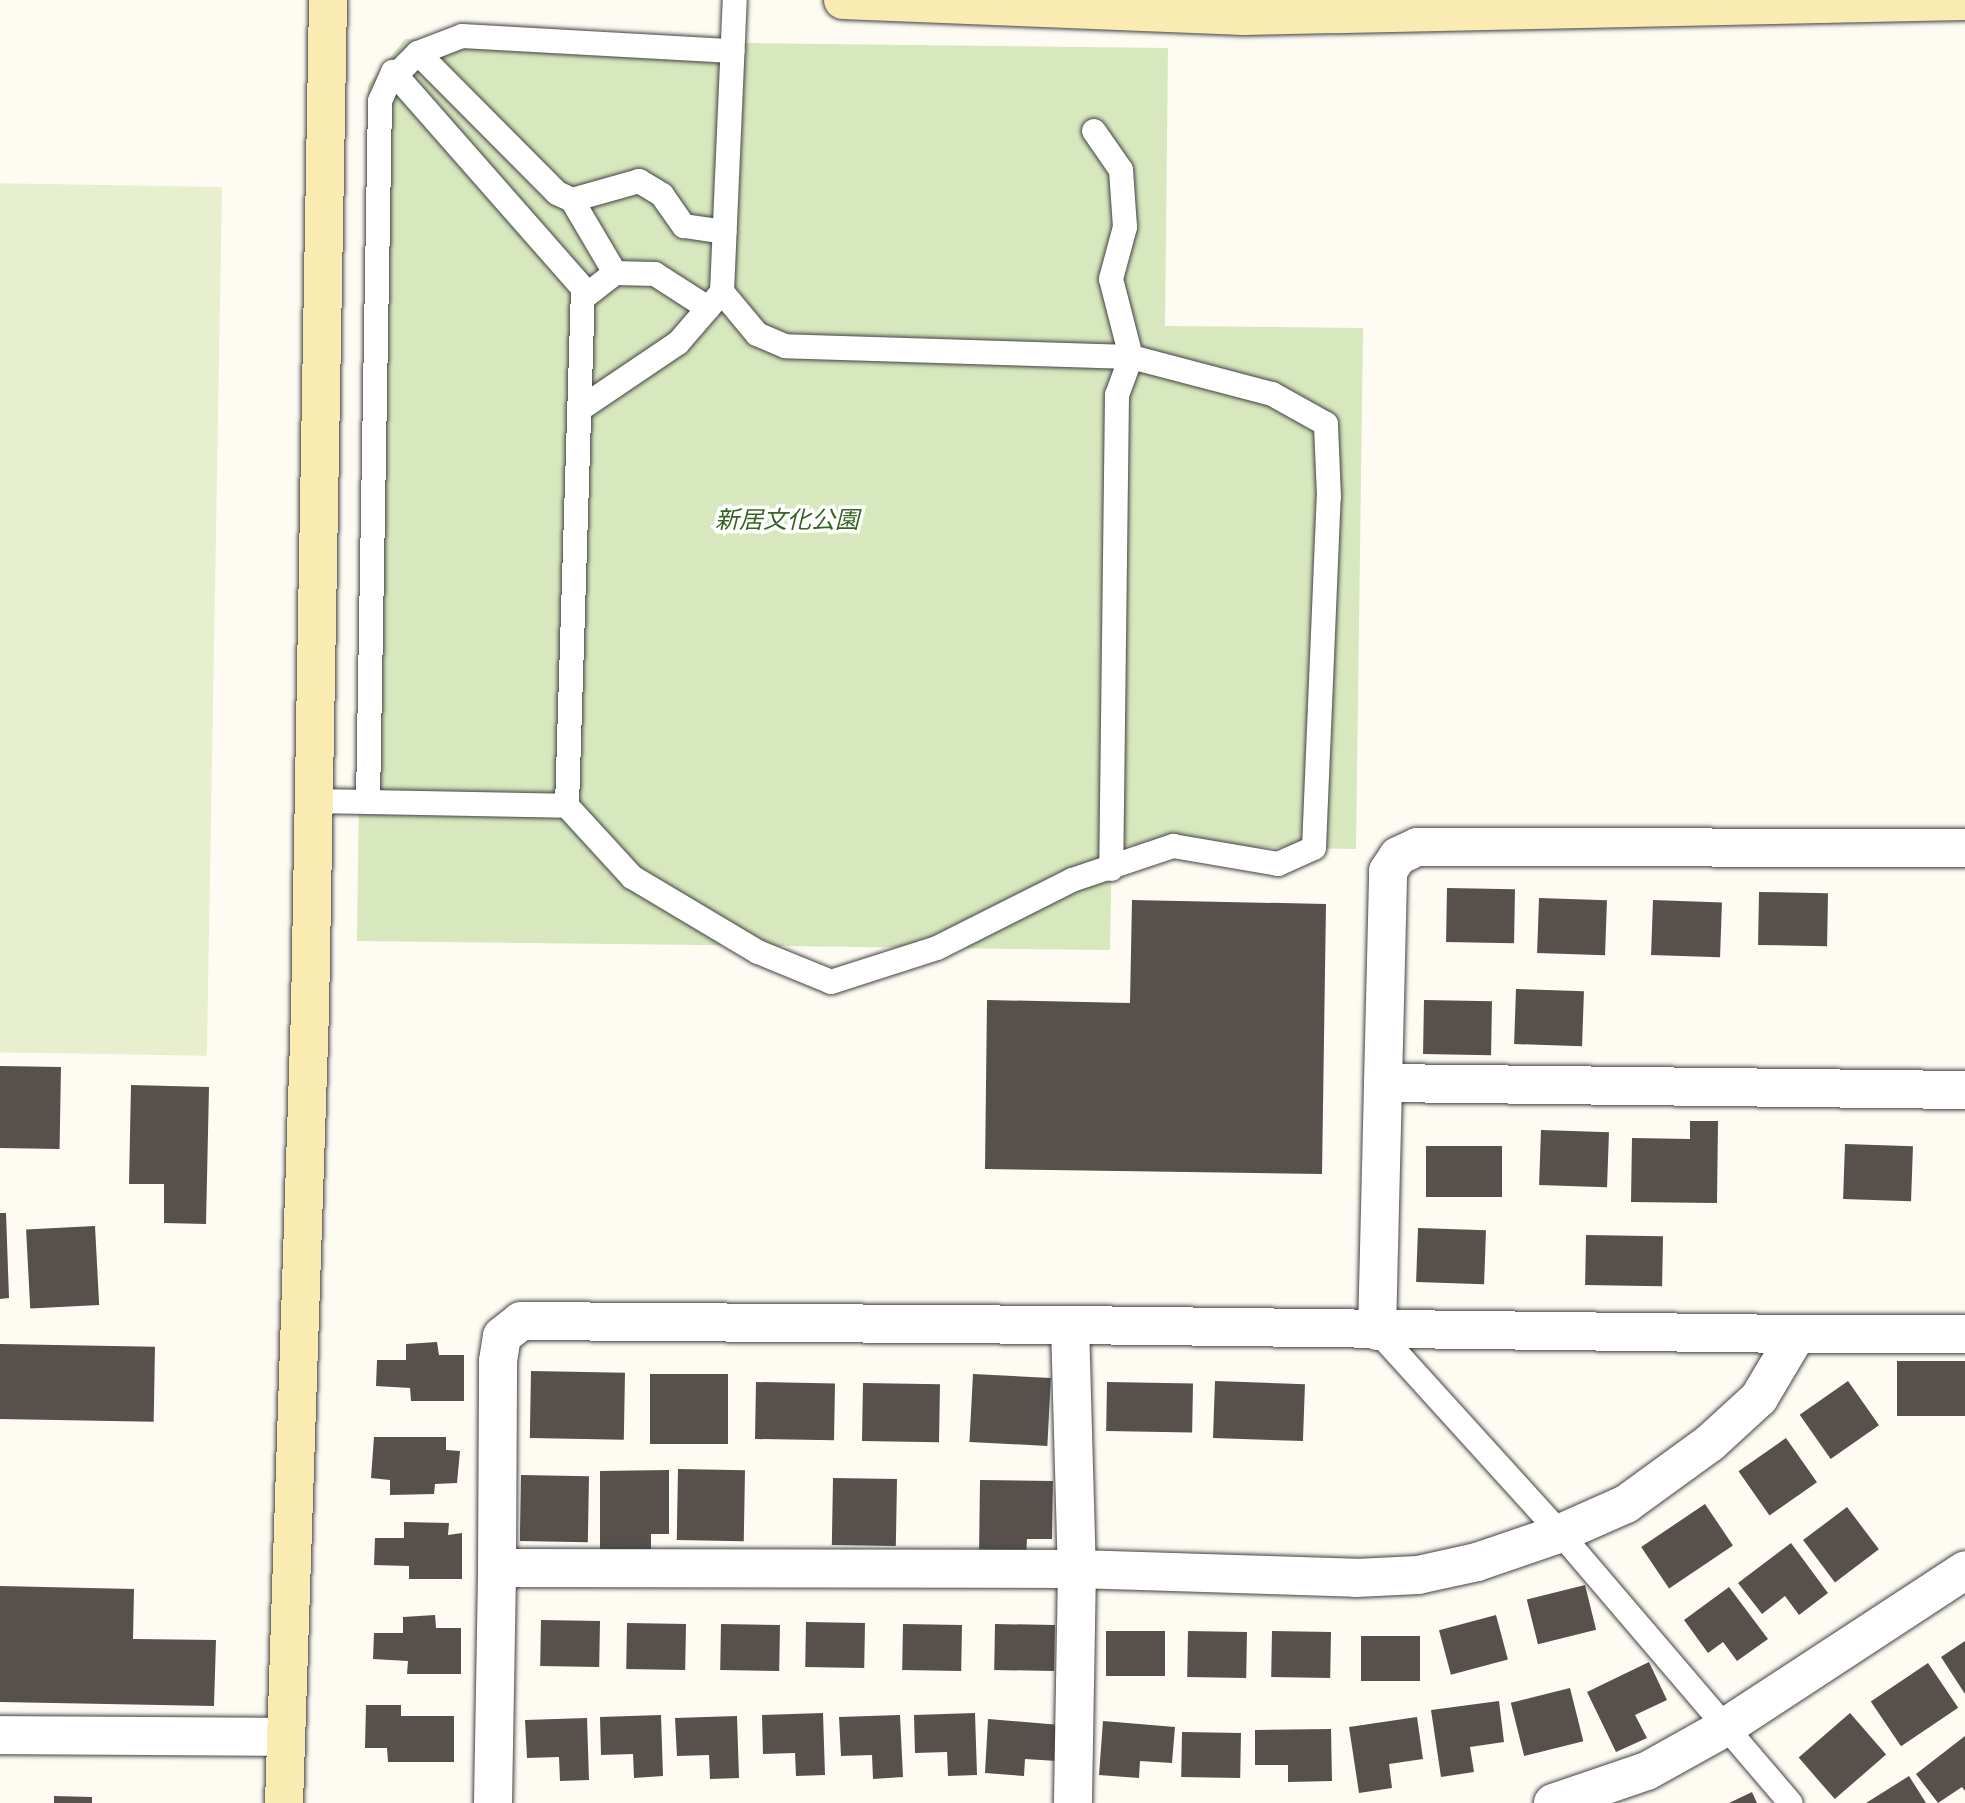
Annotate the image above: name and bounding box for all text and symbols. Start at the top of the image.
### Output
park label: 新居文化公園 [715,506,859,534]

